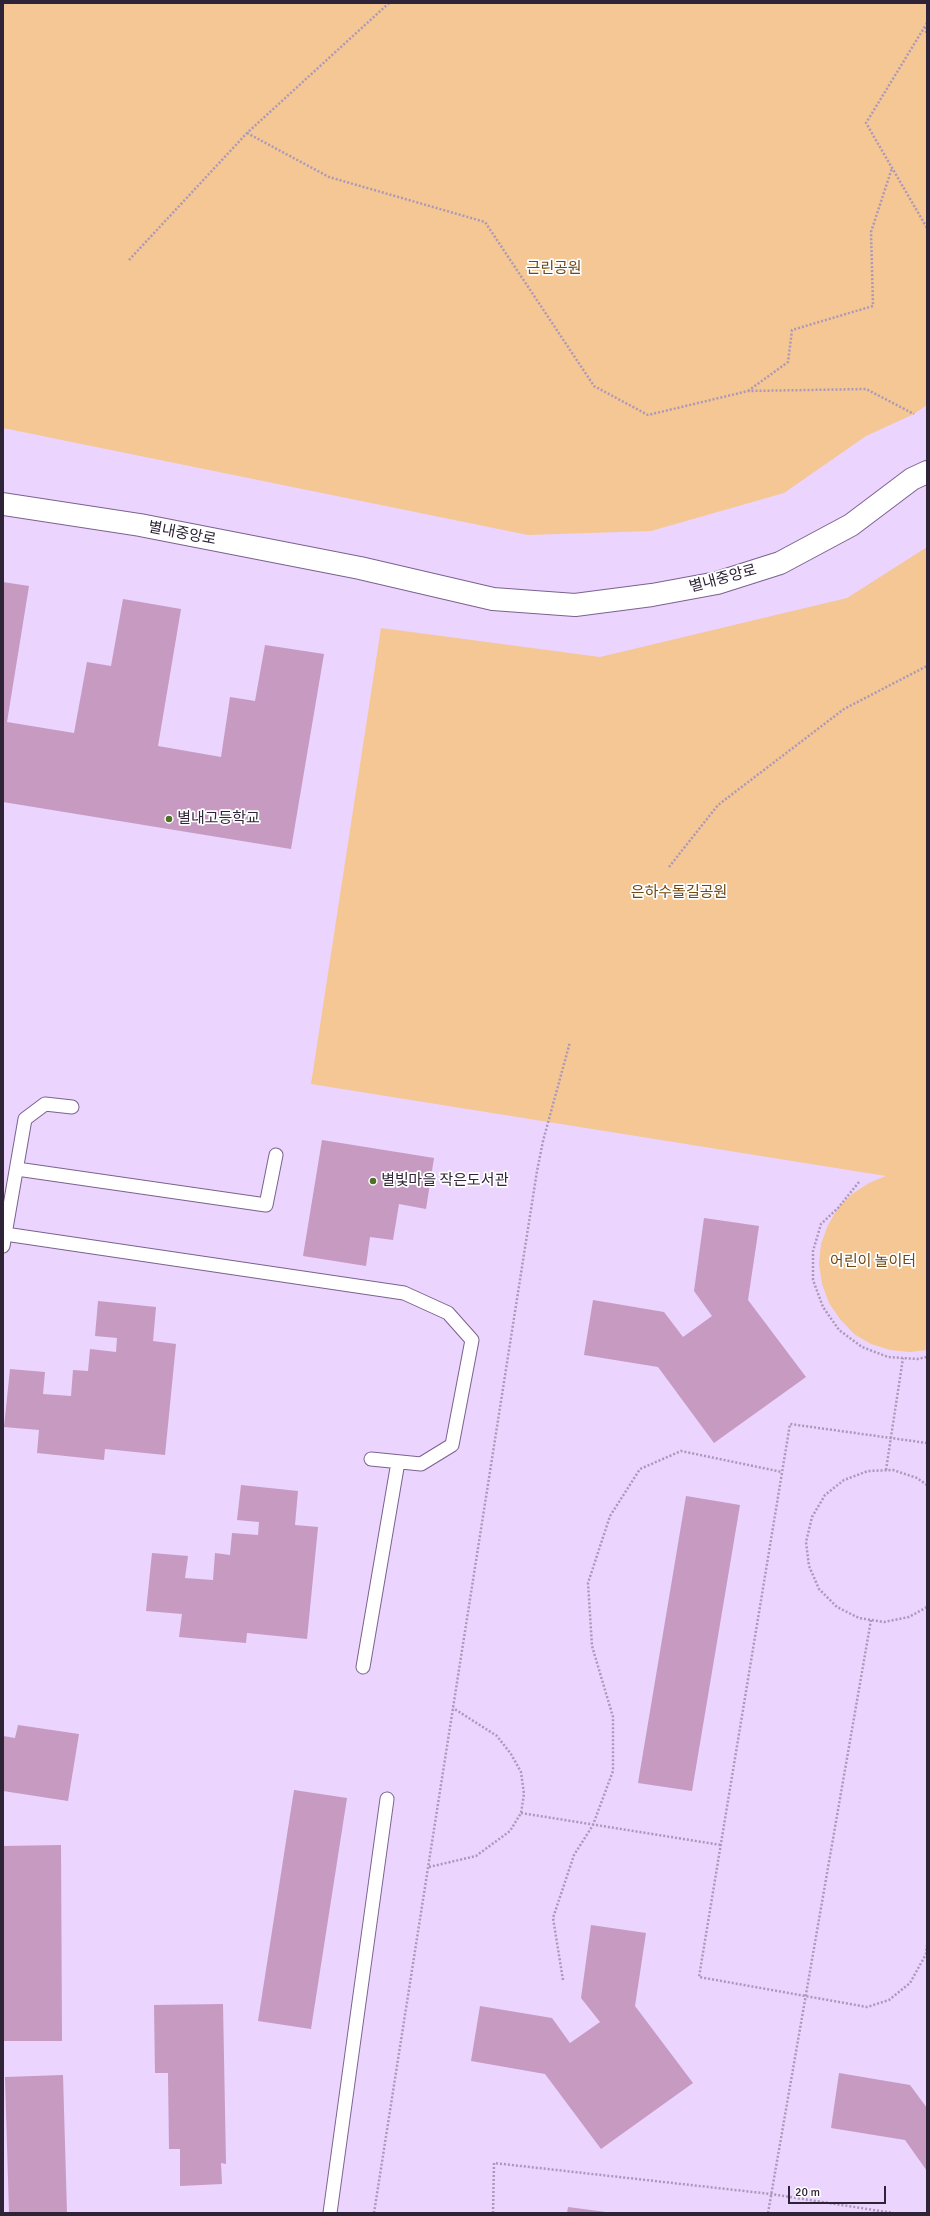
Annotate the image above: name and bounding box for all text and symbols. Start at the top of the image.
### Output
park label: 근린공원 [526,260,582,278]
street label: 별내중앙로 [146,519,218,549]
street label: 별내중앙로 [687,561,759,597]
place label: 별내고등학교 [177,810,260,828]
marker: 별내고등학교 [164,814,174,824]
park label: 은하수돌길공원 [631,884,727,902]
place label: 별빛마을 작은도서관 [381,1172,508,1190]
marker: 별빛마을 작은도서관 [368,1176,378,1186]
park label: 어린이 놀이터 [830,1253,916,1271]
scale bar [790,2178,888,2204]
text: 20 m [795,2185,820,2200]

